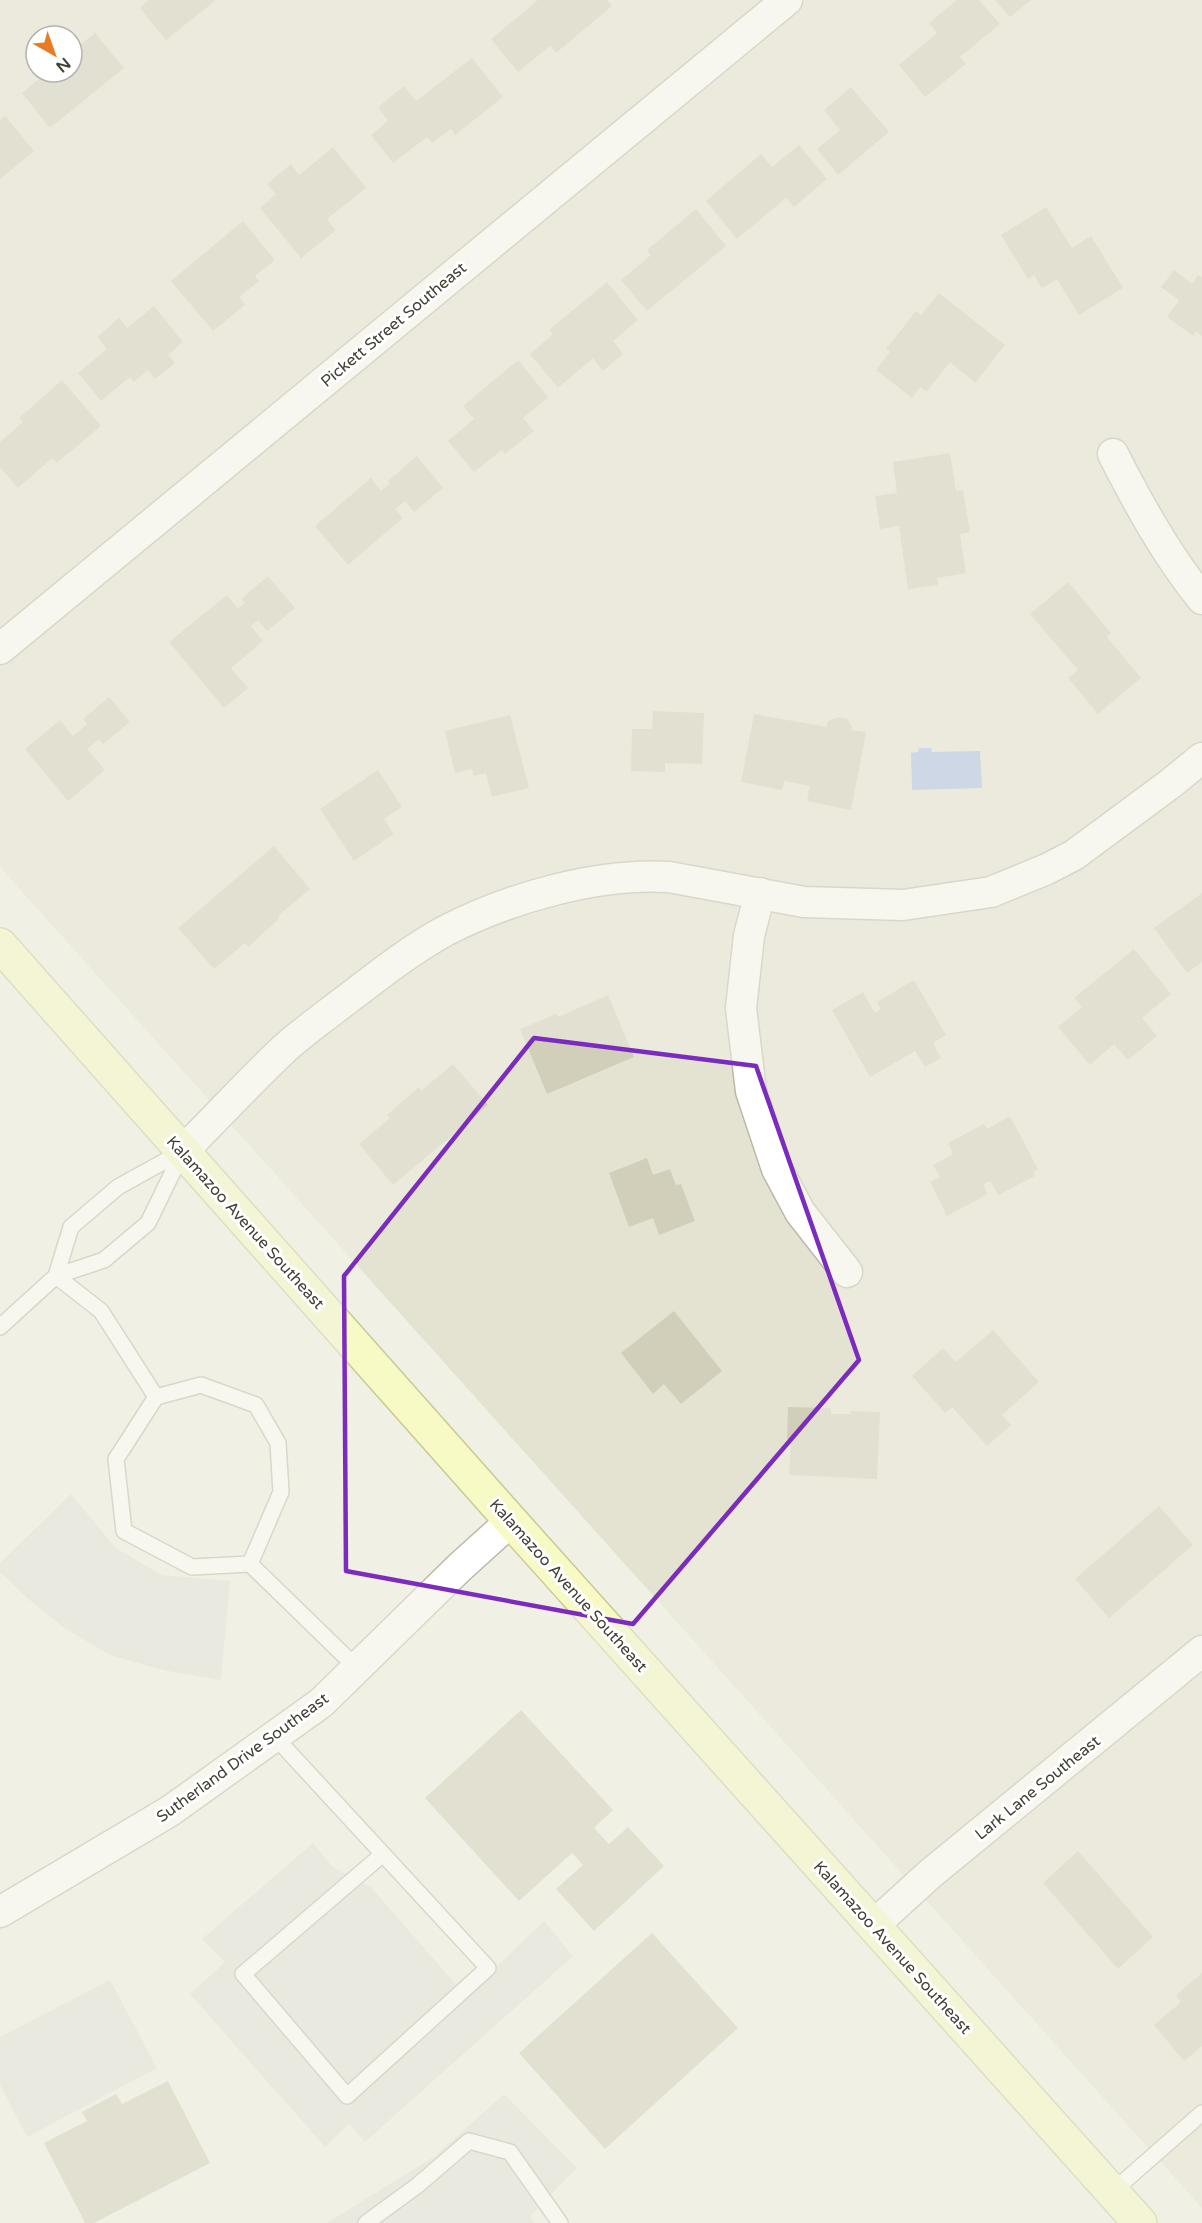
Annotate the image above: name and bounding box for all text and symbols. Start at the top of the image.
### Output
north arrow [24,24,84,84]
text: N [52,53,74,77]
street label: Pickett Street Southeast [317,258,471,392]
street label: Kalamazoo Avenue Southeast [162,1132,328,1313]
street label: Kalamazoo Avenue Southeast [485,1495,651,1676]
street label: Sutherland Drive Southeast [153,1689,333,1827]
street label: Lark Lane Southeast [971,1731,1104,1844]
street label: Kalamazoo Avenue Southeast [809,1857,975,2038]

